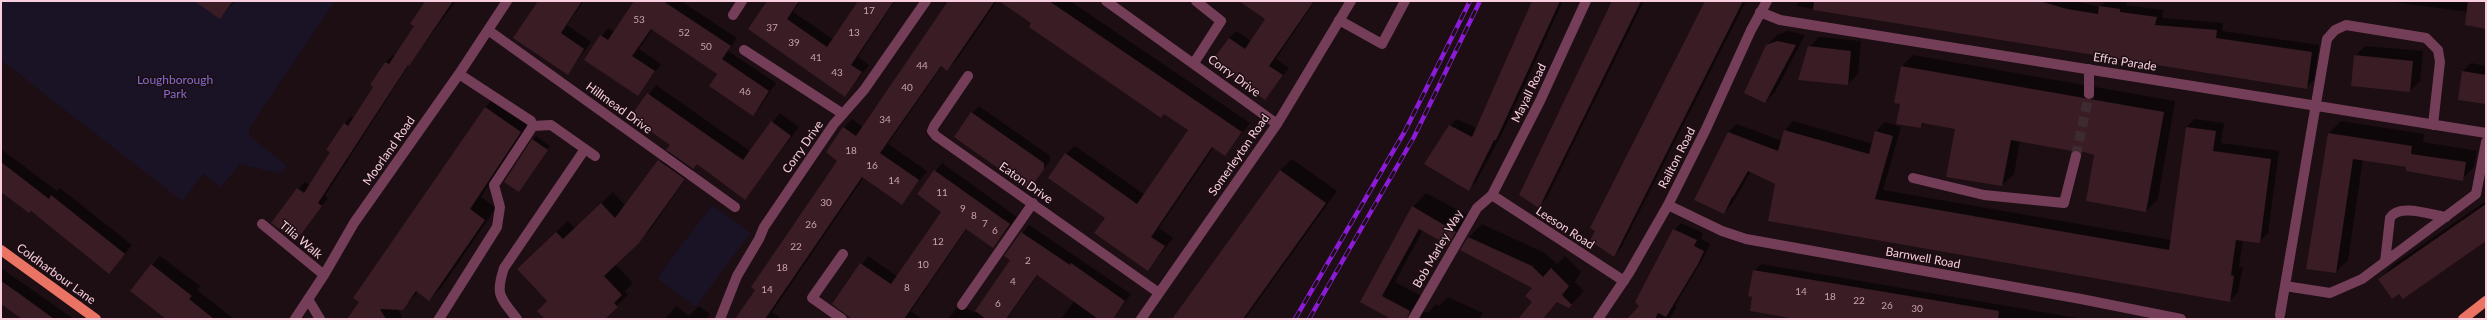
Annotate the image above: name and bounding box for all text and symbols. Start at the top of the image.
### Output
house number: 17 [863,5,875,17]
house number: 53 [633,14,645,26]
house number: 37 [766,22,778,34]
house number: 52 [678,27,690,39]
house number: 13 [848,27,860,39]
house number: 39 [788,37,800,49]
house number: 50 [700,41,712,53]
street label: Effra Parade [2092,50,2158,74]
house number: 41 [810,52,822,64]
street label: Corry Drive [1205,52,1263,100]
house number: 44 [916,60,928,72]
street label: Mayall Road [1508,61,1550,125]
house number: 43 [831,67,843,79]
park label: Loughborough Park [137,73,213,101]
street label: Hillmead Drive [583,79,655,137]
house number: 40 [901,82,913,94]
house number: 46 [739,86,751,98]
street label: Somerleyton Road [1205,111,1273,199]
street label: Moorland Road [360,114,418,188]
house number: 34 [879,114,891,126]
street label: Corry Drive [780,118,826,176]
street label: Railton Road [1655,125,1699,191]
house number: 18 [845,145,857,157]
street label: Eaton Drive [996,159,1056,207]
house number: 16 [866,160,878,172]
house number: 14 [888,175,900,187]
house number: 11 [936,187,948,199]
house number: 30 [820,197,832,209]
house number: 9 [960,203,966,215]
street label: Leeson Road [1533,204,1597,252]
street label: Bob Marley Way [1410,207,1466,291]
house number: 8 [971,210,977,222]
street label: Tilia Walk [277,218,325,262]
house number: 7 [982,218,988,230]
house number: 26 [805,219,817,231]
house number: 6 [992,225,998,237]
house number: 12 [932,236,944,248]
street label: Coldharbour Lane [14,241,98,307]
house number: 22 [790,241,802,253]
street label: Barnwell Road [1884,244,1962,272]
house number: 2 [1025,255,1031,267]
house number: 10 [917,259,929,271]
house number: 18 [776,262,788,274]
house number: 4 [1010,276,1016,288]
house number: 8 [904,282,910,294]
house number: 14 [761,284,773,296]
house number: 14 [1795,286,1807,298]
house number: 18 [1824,291,1836,303]
house number: 22 [1853,295,1865,307]
house number: 6 [995,298,1001,310]
house number: 26 [1881,300,1893,312]
house number: 30 [1911,303,1923,315]

